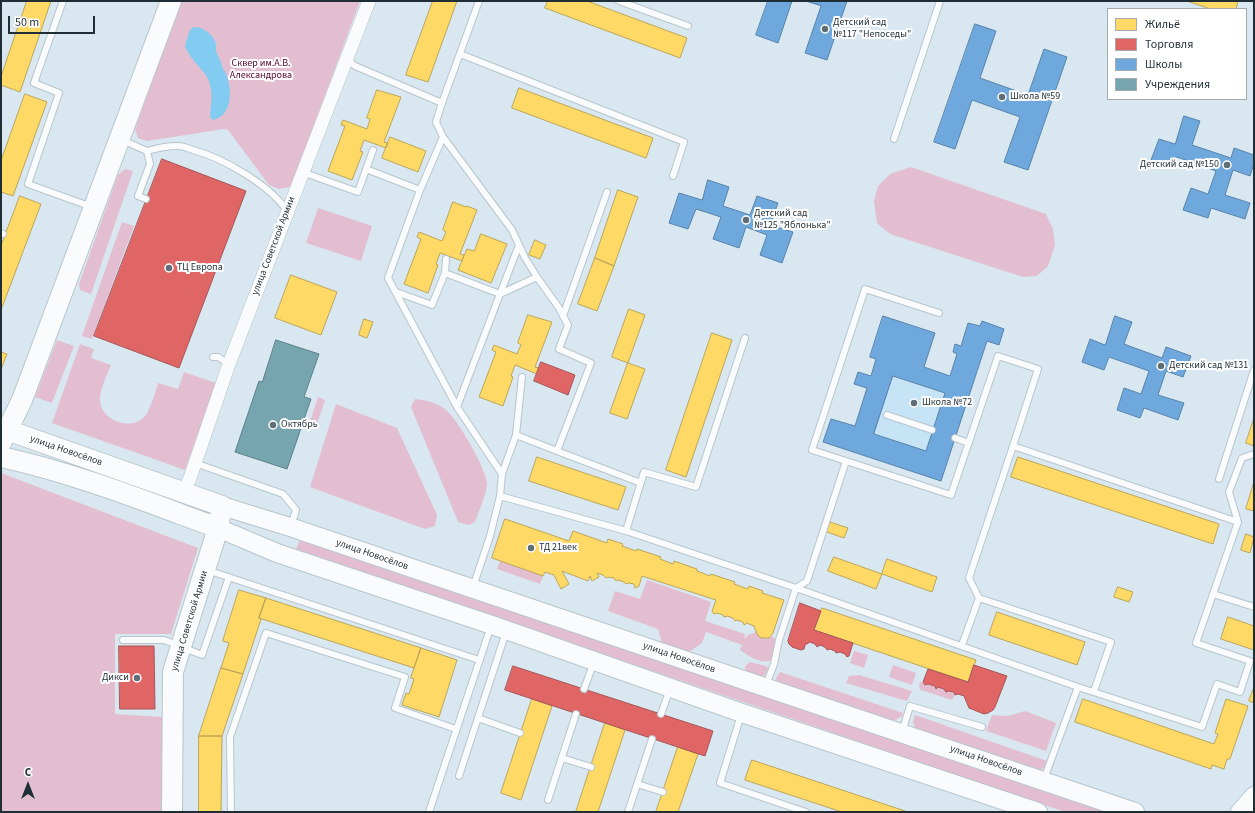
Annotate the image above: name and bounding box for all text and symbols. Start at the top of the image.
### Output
scale bar [10,8,97,34]
legend [1107,8,1247,100]
text: 50 m [15,14,39,31]
text: Жильё [1145,16,1180,33]
place label: Детский сад №117 "Непоседы" [833,17,911,40]
marker: Детский сад №117 "Непоседы" [820,24,830,34]
text: Торговля [1145,36,1193,53]
text: Школы [1145,56,1182,73]
park label: Сквер им.А.В. Александрова [230,58,292,82]
text: Учреждения [1145,76,1210,93]
place label: Школа №59 [1010,91,1060,103]
marker: Школа №59 [997,92,1007,102]
place label: Детский сад №150 [1140,159,1219,171]
marker: Детский сад №150 [1222,160,1232,170]
street label: улица Советской Армии [250,195,298,297]
place label: Детский сад №125 "Яблонька" [754,208,831,232]
marker: Детский сад №125 "Яблонька" [741,215,751,225]
place label: ТЦ Европа [177,262,223,274]
marker: ТЦ Европа [164,263,174,273]
place label: Детский сад №131 [1169,360,1248,372]
marker: Детский сад №131 [1156,361,1166,371]
place label: Школа №72 [922,397,972,409]
marker: Школа №72 [909,398,919,408]
place label: Октябрь [281,419,318,431]
marker: Октябрь [268,420,278,430]
street label: улица Новосёлов [28,433,104,469]
street label: улица Новосёлов [334,537,410,573]
place label: ТД 21век [539,542,577,554]
marker: ТД 21век [526,543,536,553]
street label: улица Советской Армии [169,569,211,673]
street label: улица Новосёлов [641,640,717,676]
place label: Дикси [102,672,129,684]
marker: Дикси [132,673,142,683]
street label: улица Новосёлов [948,743,1024,779]
north arrow [8,765,48,805]
text: С [25,765,31,780]

